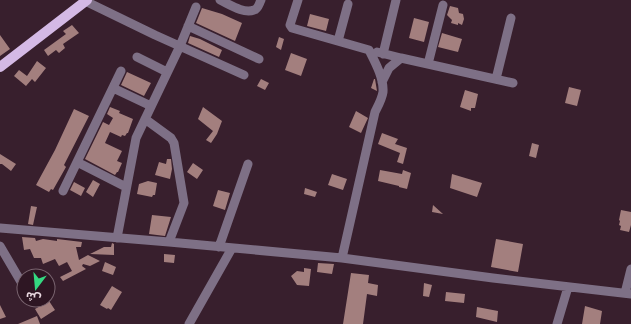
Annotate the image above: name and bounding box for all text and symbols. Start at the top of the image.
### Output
north arrow [16,268,56,308]
text: ش [24,289,42,305]

